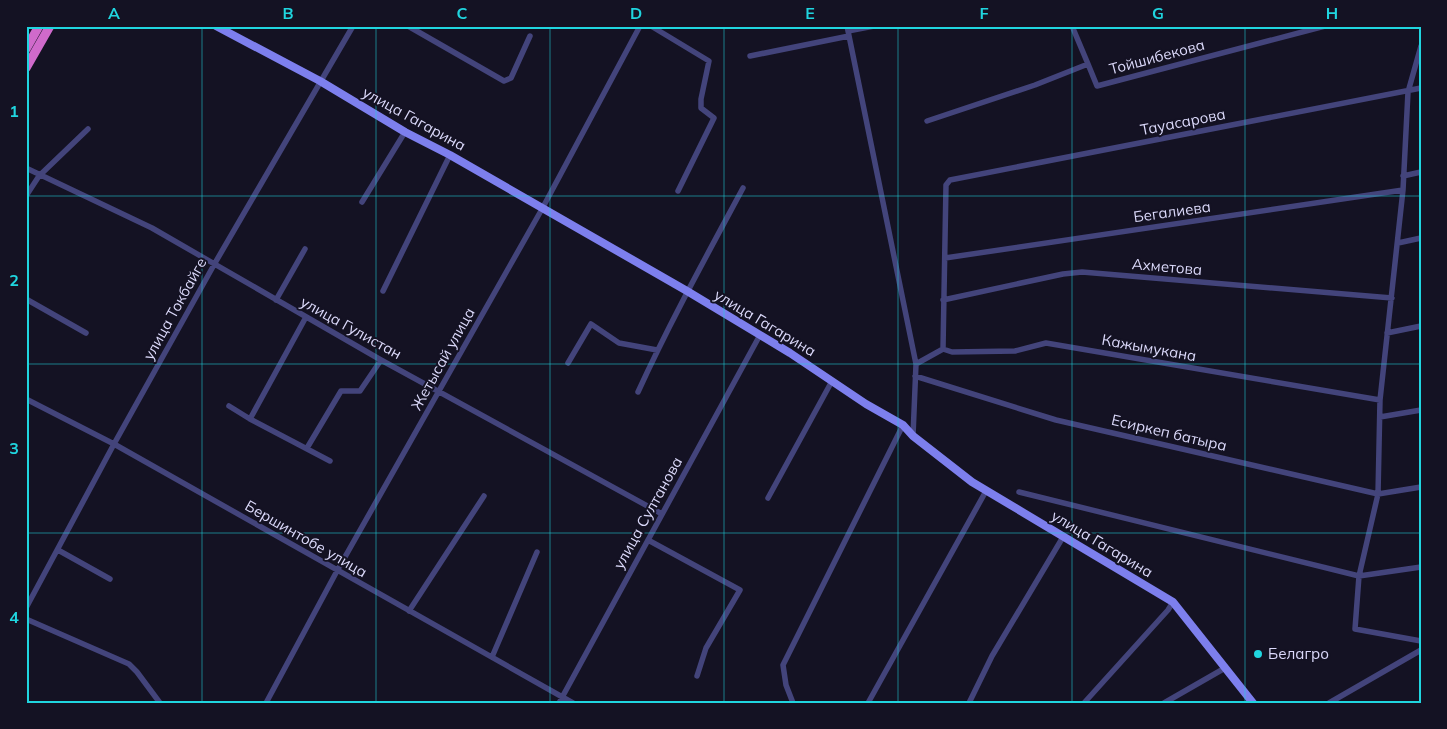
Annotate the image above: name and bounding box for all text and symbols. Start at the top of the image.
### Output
text: A [108,3,120,23]
text: B [282,3,294,23]
text: C [457,3,468,23]
text: D [630,3,642,23]
text: E [805,3,815,23]
text: F [979,3,989,23]
text: G [1152,3,1164,23]
text: H [1326,3,1338,23]
street label: Тойшибекова [1107,35,1207,78]
street label: улица Гагарина [359,82,469,155]
text: 1 [9,101,19,121]
street label: Тауасарова [1139,104,1227,139]
street label: Бегалиева [1132,197,1212,226]
street label: улица Токбайге [139,254,211,363]
street label: Ахметова [1131,254,1203,279]
text: 2 [9,270,19,290]
street label: улица Гагарина [711,285,819,360]
street label: улица Гулистан [297,292,405,363]
street label: Жетысай улица [407,304,479,413]
street label: Кажымукана [1100,330,1198,365]
street label: Есиркеп батыра [1110,410,1229,455]
text: 3 [9,438,19,458]
street label: улица Султанова [609,453,686,572]
street label: Бершинтобе улица [242,496,371,581]
street label: улица Гагарина [1048,506,1156,581]
text: 4 [9,607,19,627]
place label: Белагро [1268,644,1329,663]
marker: Белагро [1252,648,1264,660]

